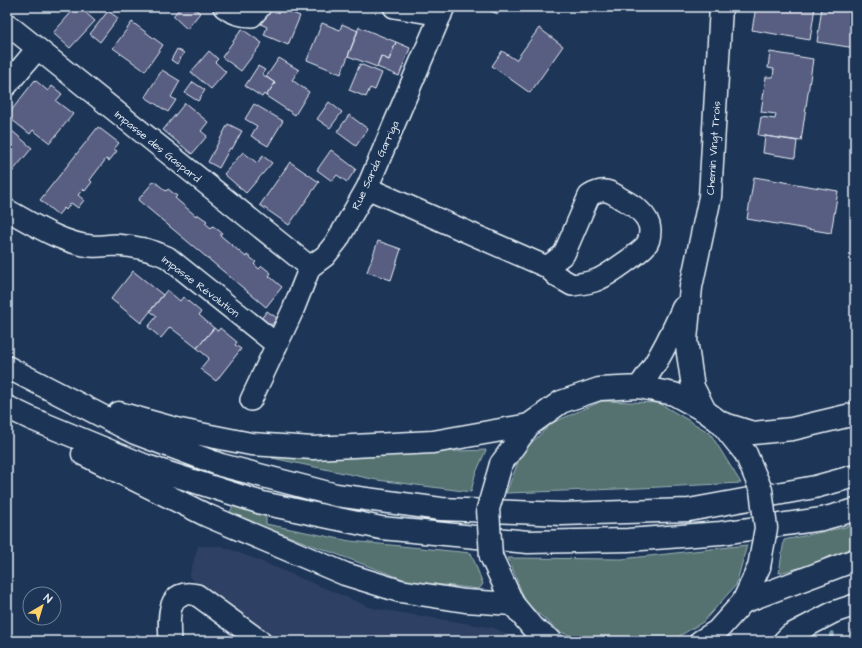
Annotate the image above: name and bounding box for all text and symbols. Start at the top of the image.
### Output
street label: Chemin Vingt Trois [703,100,725,196]
street label: Impasse des Gaspard [111,107,204,186]
street label: Rue Sarda Garriga [348,118,404,213]
street label: Impasse Révolution [159,252,243,321]
north arrow [22,586,62,626]
text: N [41,590,55,607]

